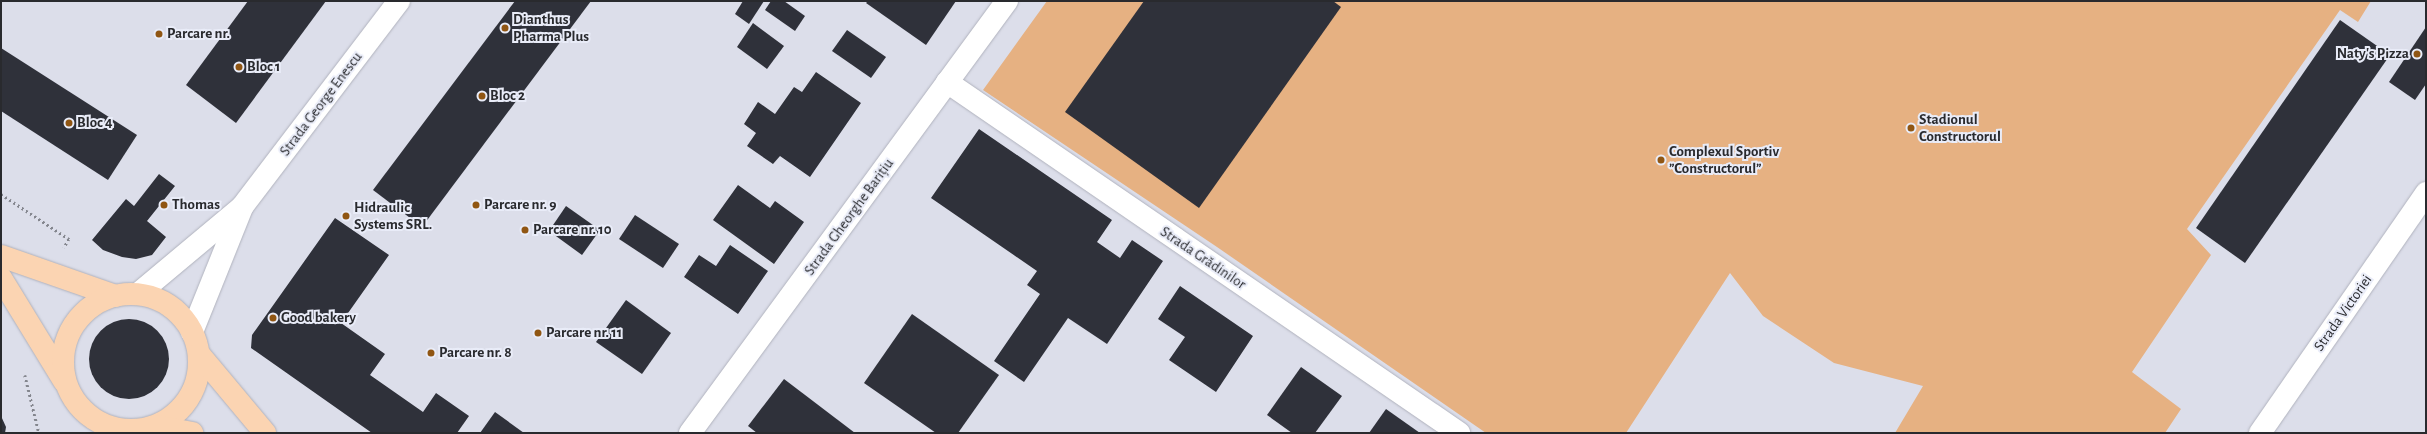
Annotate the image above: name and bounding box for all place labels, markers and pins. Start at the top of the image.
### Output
place label: Dianthus Pharma Plus [513,10,589,45]
marker: Dianthus Pharma Plus [500,23,510,33]
place label: Parcare nr. [167,25,230,43]
marker: Parcare nr. [154,29,164,39]
place label: Naty's Pizza [2337,45,2409,63]
marker: Naty's Pizza [2412,49,2422,59]
place label: Bloc 1 [247,58,280,76]
marker: Bloc 1 [234,62,244,72]
place label: Bloc 2 [490,87,525,105]
marker: Bloc 2 [477,91,487,101]
place label: Stadionul Constructorul [1919,110,2001,145]
place label: Bloc 4 [77,114,113,132]
marker: Bloc 4 [64,118,74,128]
marker: Stadionul Constructorul [1906,123,1916,133]
place label: Complexul Sportiv ”Constructorul” [1669,142,1779,177]
marker: Complexul Sportiv ”Constructorul” [1656,155,1666,165]
place label: Thomas [172,196,220,214]
place label: Parcare nr. 9 [484,196,557,214]
place label: Hidraulic Systems SRL. [354,198,432,233]
marker: Thomas [159,200,169,210]
marker: Parcare nr. 9 [471,200,481,210]
marker: Hidraulic Systems SRL. [341,211,351,221]
place label: Parcare nr. 10 [533,221,611,239]
marker: Parcare nr. 10 [520,225,530,235]
place label: Good bakery [281,309,356,327]
marker: Good bakery [268,313,278,323]
place label: Parcare nr. 11 [546,324,622,342]
marker: Parcare nr. 11 [533,328,543,338]
place label: Parcare nr. 8 [439,344,512,362]
marker: Parcare nr. 8 [426,348,436,358]

